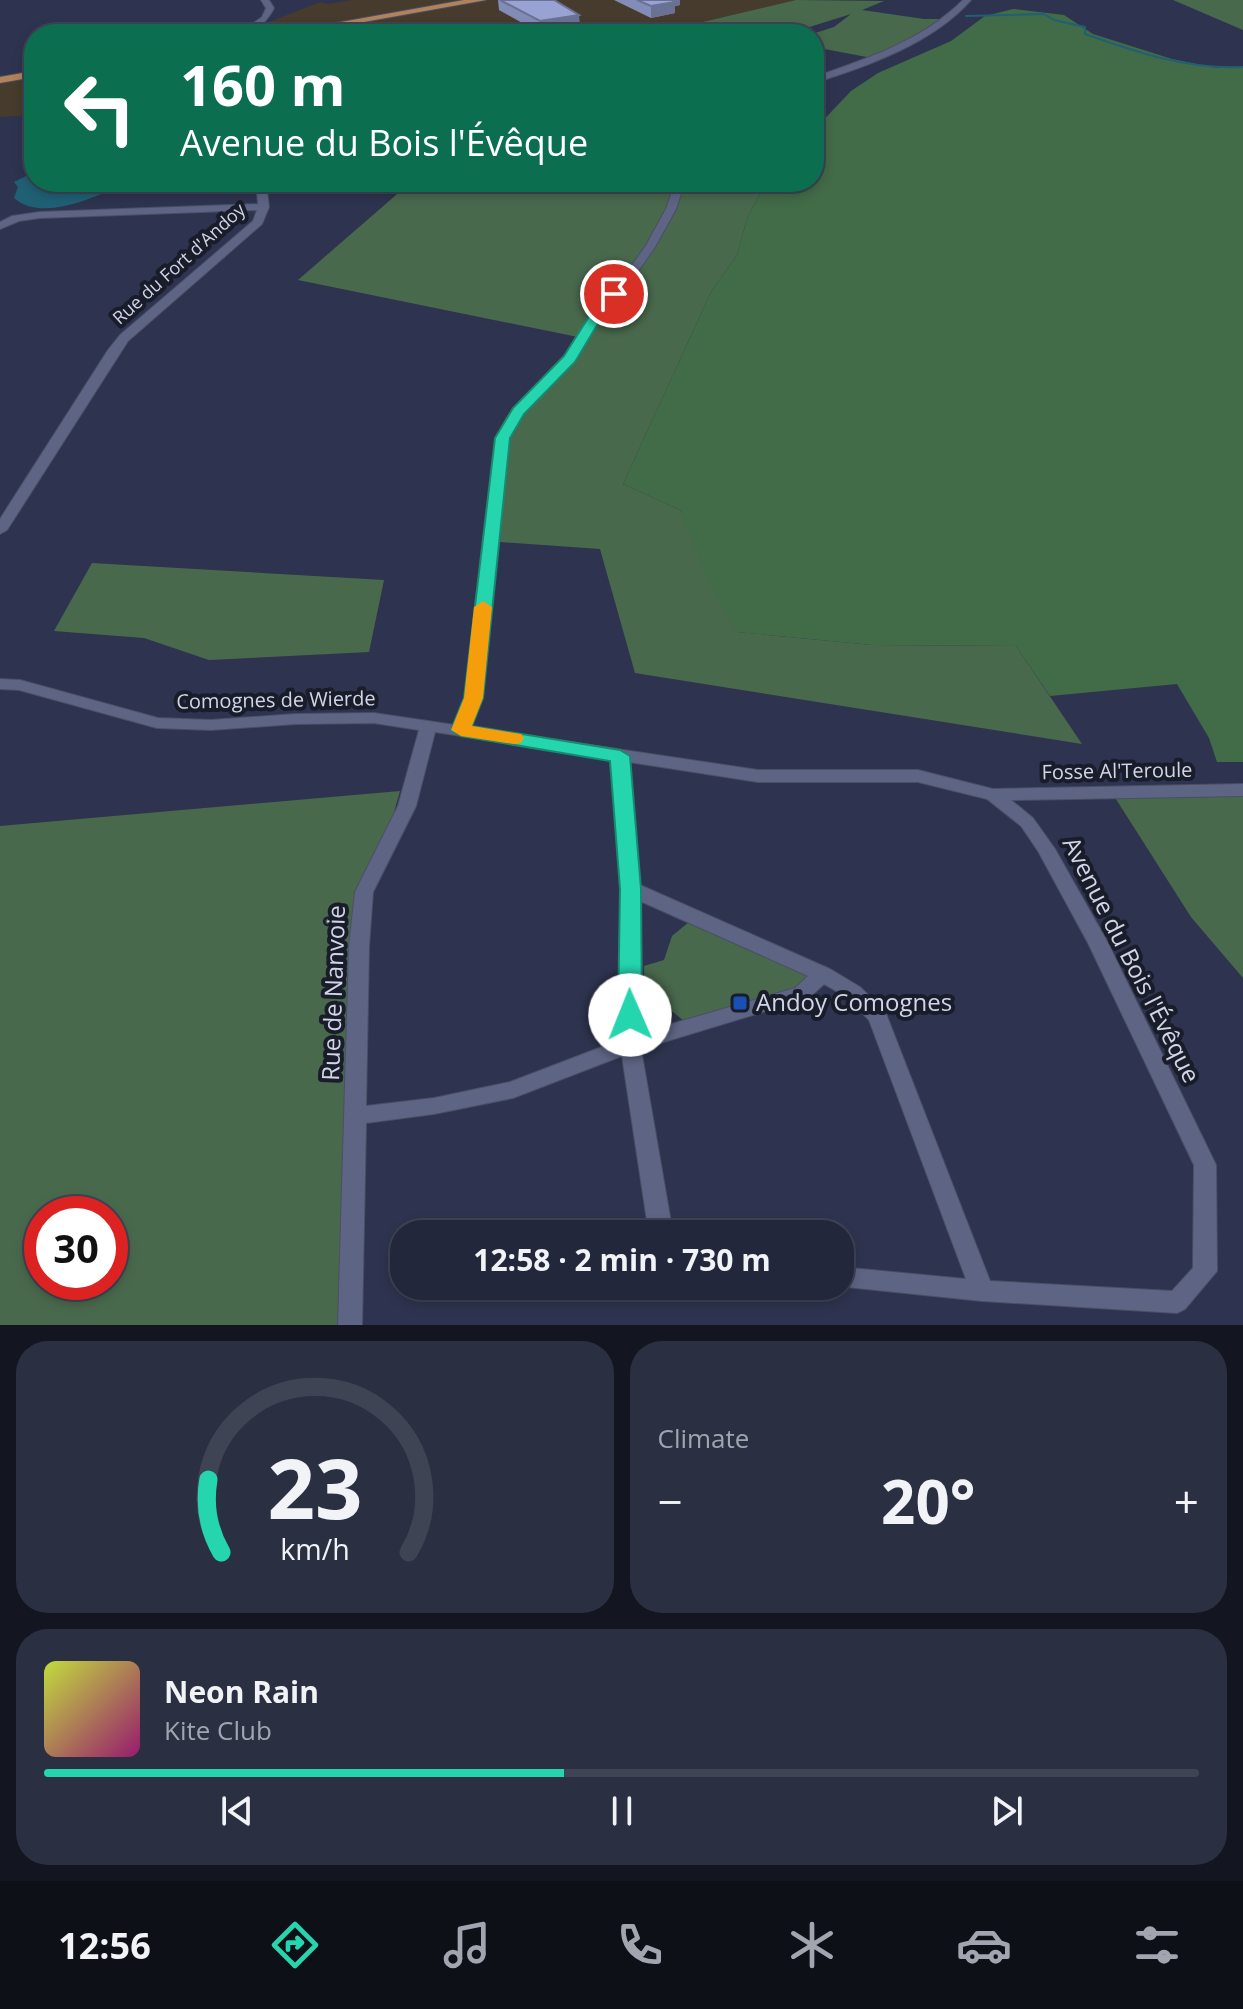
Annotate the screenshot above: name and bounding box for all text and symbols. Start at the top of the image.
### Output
text: 160 m [180,46,346,122]
icon: left [48,56,152,160]
text: Avenue du Bois l'Évêque [180,118,588,167]
street label: Rue du Fort d'Andoy [107,197,250,329]
pin [580,260,648,328]
icon: arrive [592,272,636,316]
street label: Comognes de Wierde [176,684,376,715]
street label: Fosse Al'Teroule [1041,756,1193,785]
street label: Avenue du Bois l'Évêque [1056,831,1209,1088]
street label: Rue de Nanvoie [313,905,352,1081]
position arrow [588,973,672,1057]
place label: Andoy Comognes [756,985,952,1018]
marker: Andoy Comognes [731,994,749,1012]
speed limit sign: 30 [24,1196,128,1300]
text: 12:58 · 2 min · 730 m [473,1239,771,1280]
text: Climate [658,1420,749,1456]
text: 23 [267,1430,362,1543]
text: 20° [881,1460,975,1542]
text: − [658,1471,683,1531]
text: + [1174,1471,1199,1531]
text: km/h [280,1529,349,1568]
text: Neon Rain [164,1671,319,1712]
text: Kite Club [164,1712,272,1748]
icon: previous [215,1789,259,1833]
icon: pause [600,1789,644,1833]
icon: next [985,1789,1029,1833]
icon: directions [267,1917,323,1973]
icon: music [439,1917,495,1973]
icon: phone [612,1917,668,1973]
icon: climate [784,1917,840,1973]
icon: car [956,1917,1012,1973]
icon: filters [1129,1917,1185,1973]
text: 12:56 [58,1921,151,1970]

